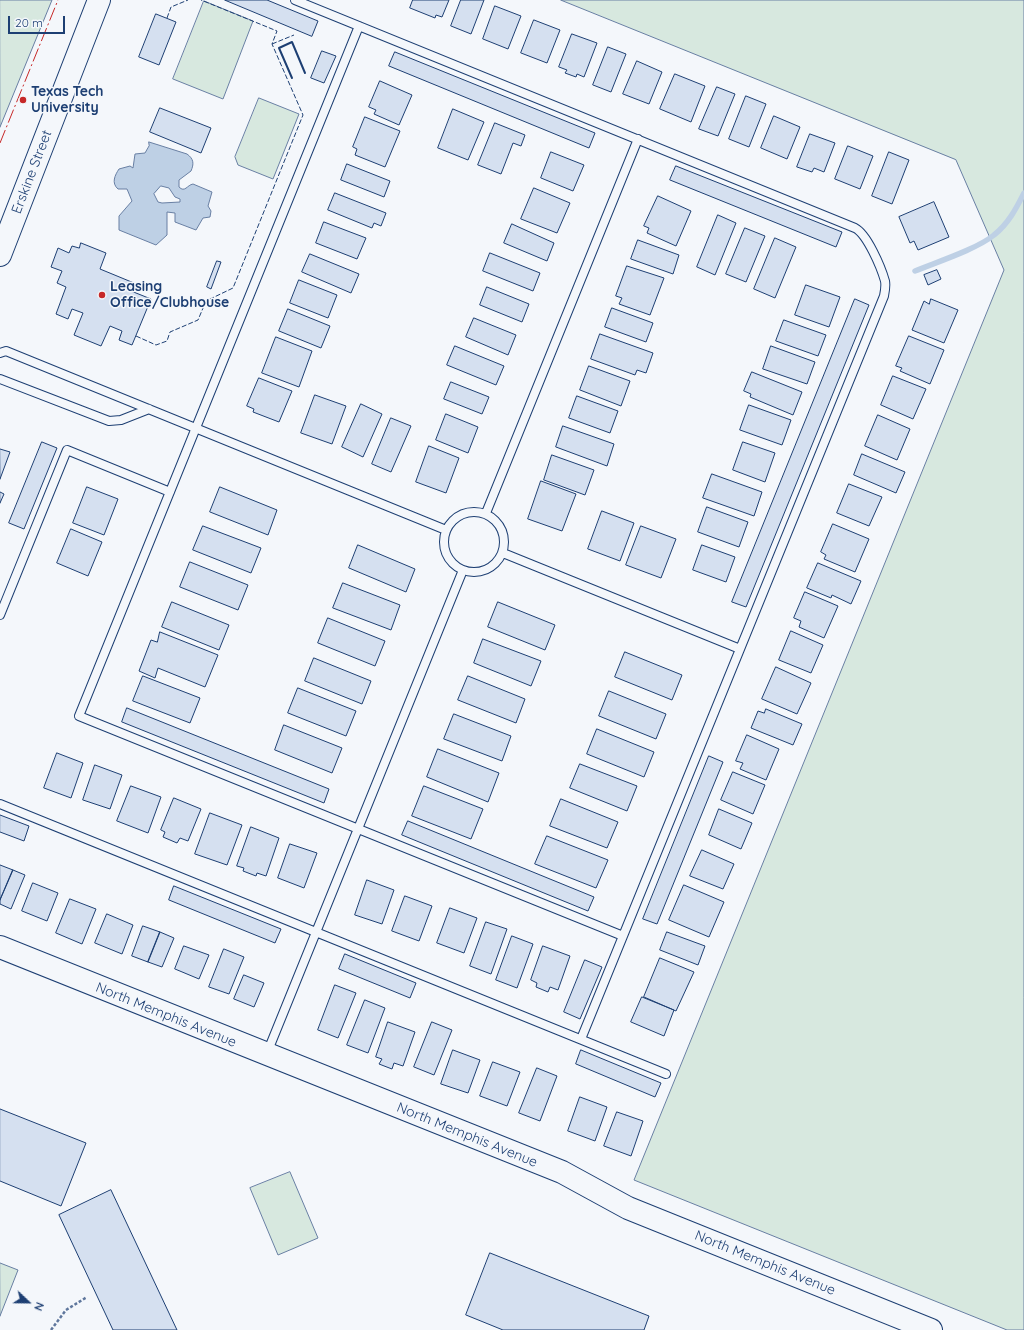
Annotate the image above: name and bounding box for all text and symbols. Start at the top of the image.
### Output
scale bar [10,8,67,34]
text: 20 m [15,15,43,30]
place label: Texas Tech University [31,84,103,116]
marker: Texas Tech University [18,95,28,105]
street label: Erskine Street [8,128,56,216]
place label: Leasing Office/Clubhouse [110,279,229,312]
marker: Leasing Office/Clubhouse [97,290,107,300]
street label: North Memphis Avenue [93,979,239,1051]
street label: North Memphis Avenue [394,1099,540,1171]
street label: North Memphis Avenue [692,1227,838,1299]
north arrow [8,1282,48,1322]
text: N [31,1300,47,1313]

